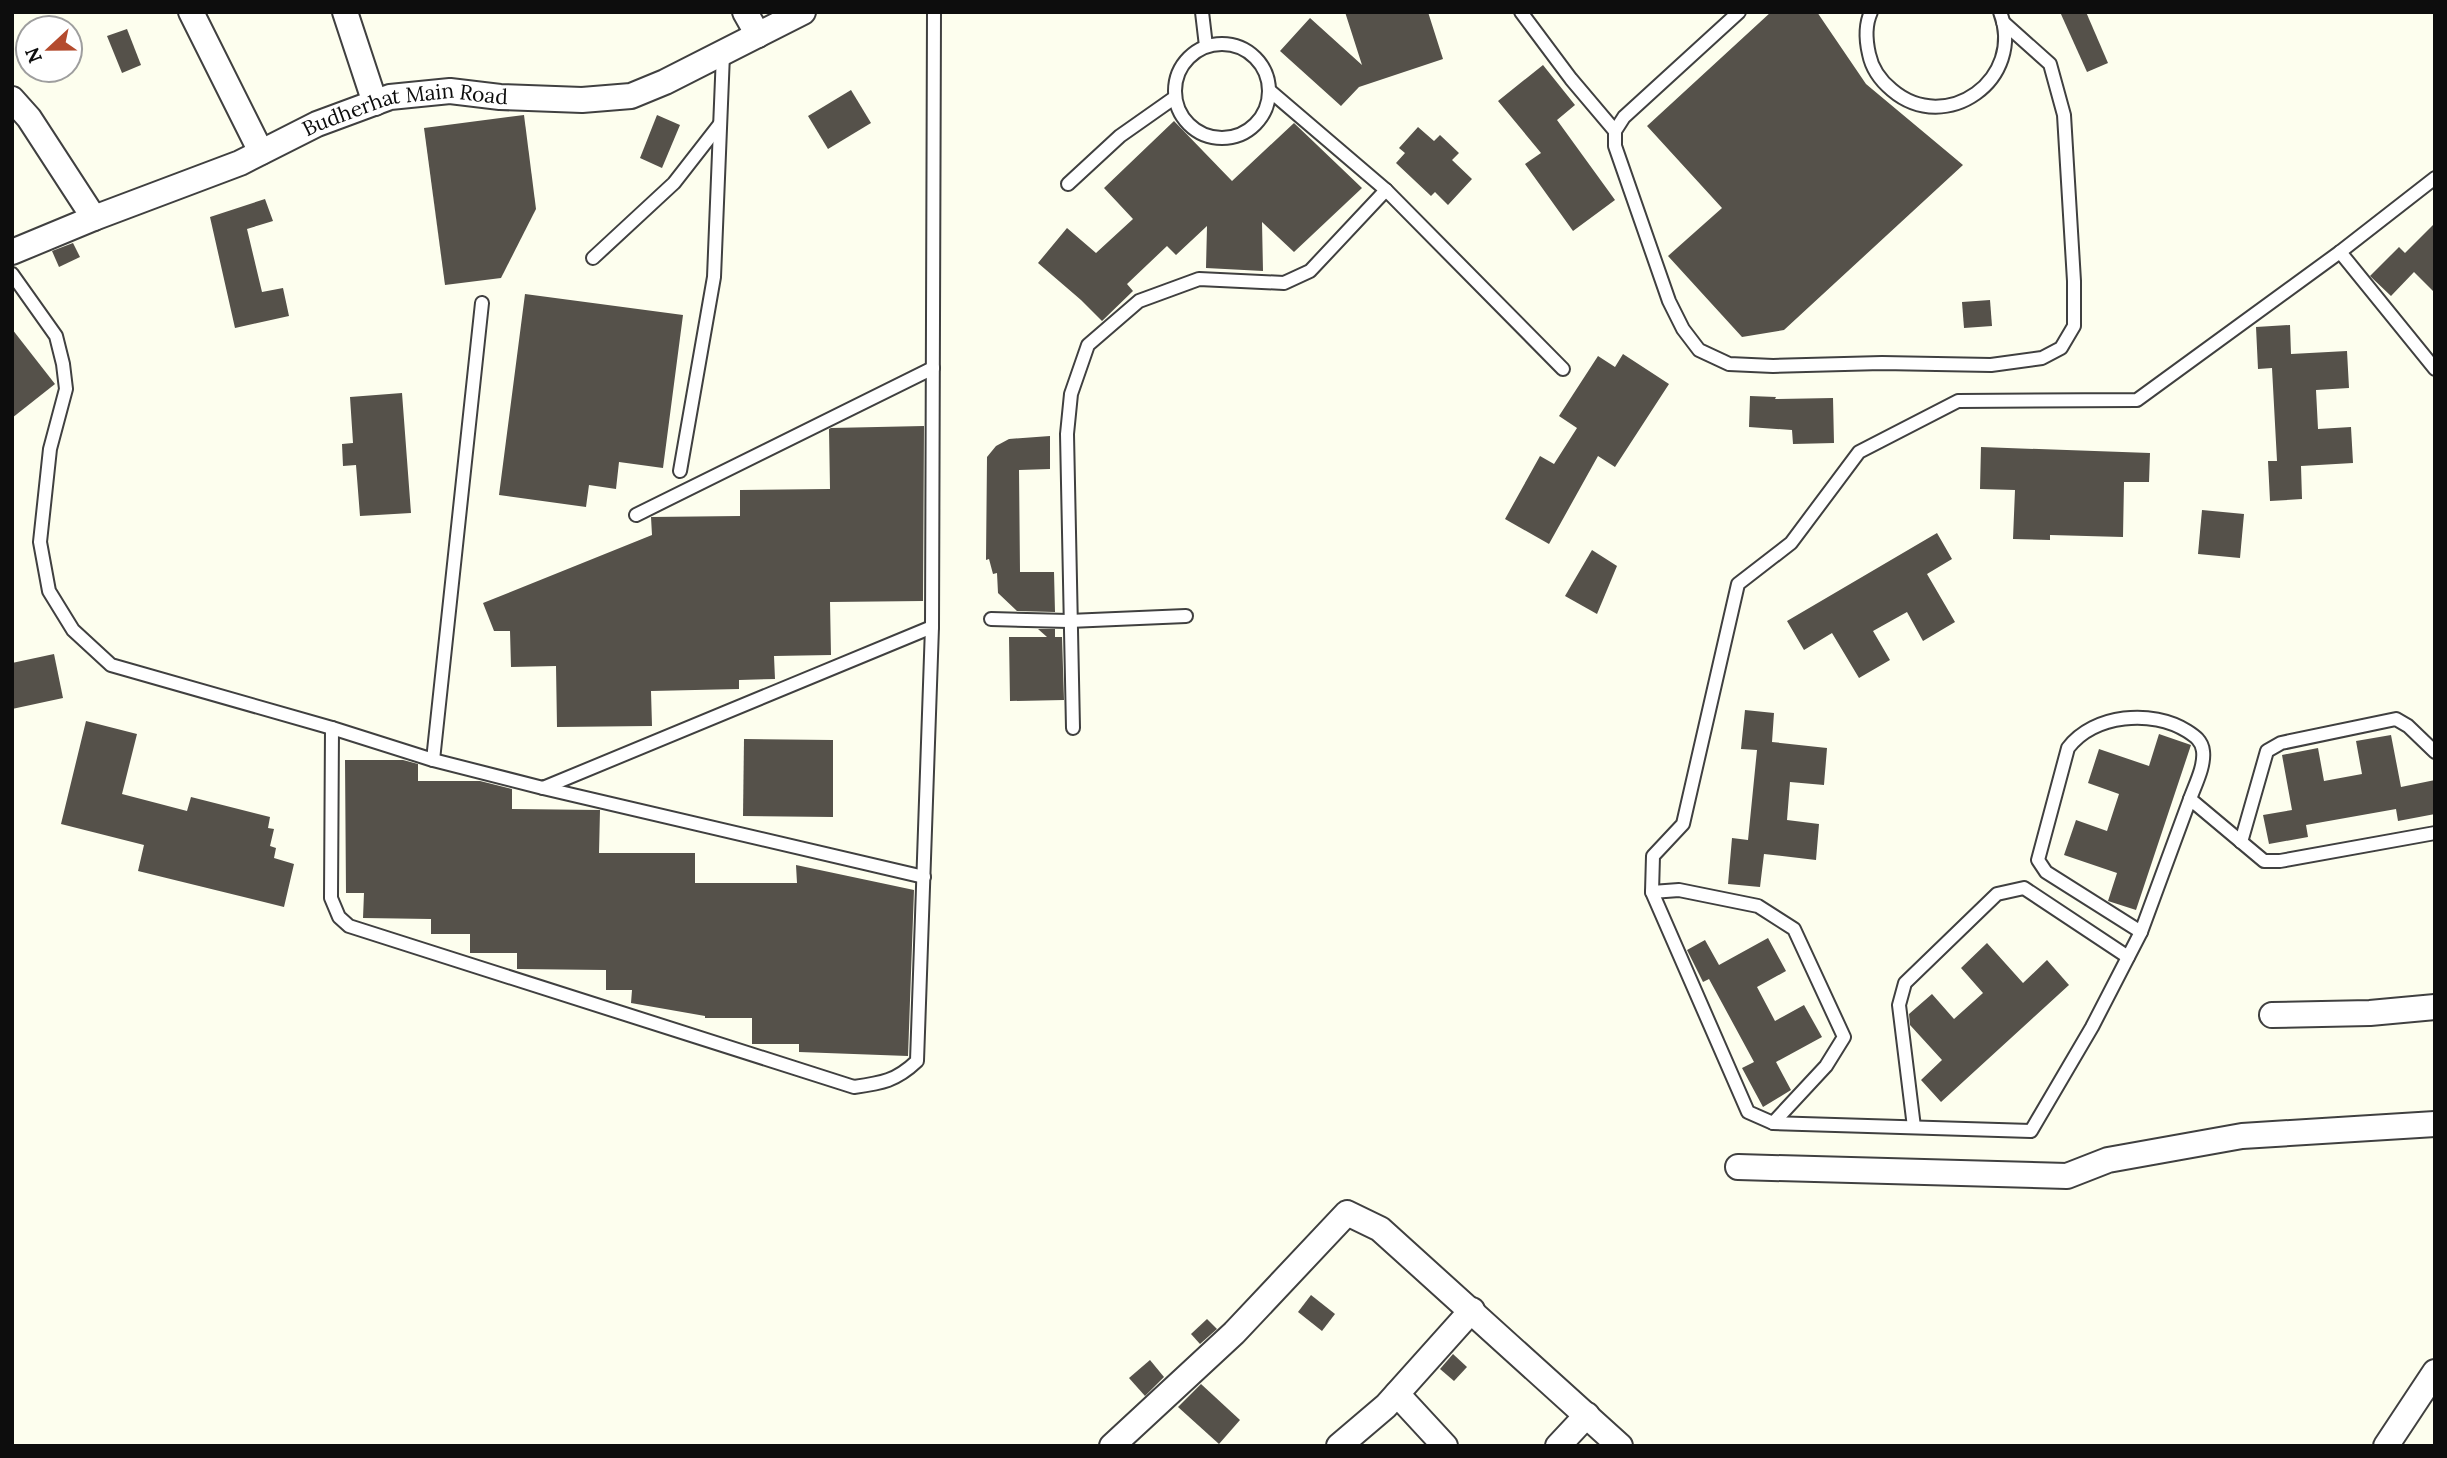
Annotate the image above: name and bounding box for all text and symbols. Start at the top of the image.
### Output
north arrow [14,14,84,84]
text: N [19,44,47,67]
street label: Budherhat Main Road [298,77,508,142]

